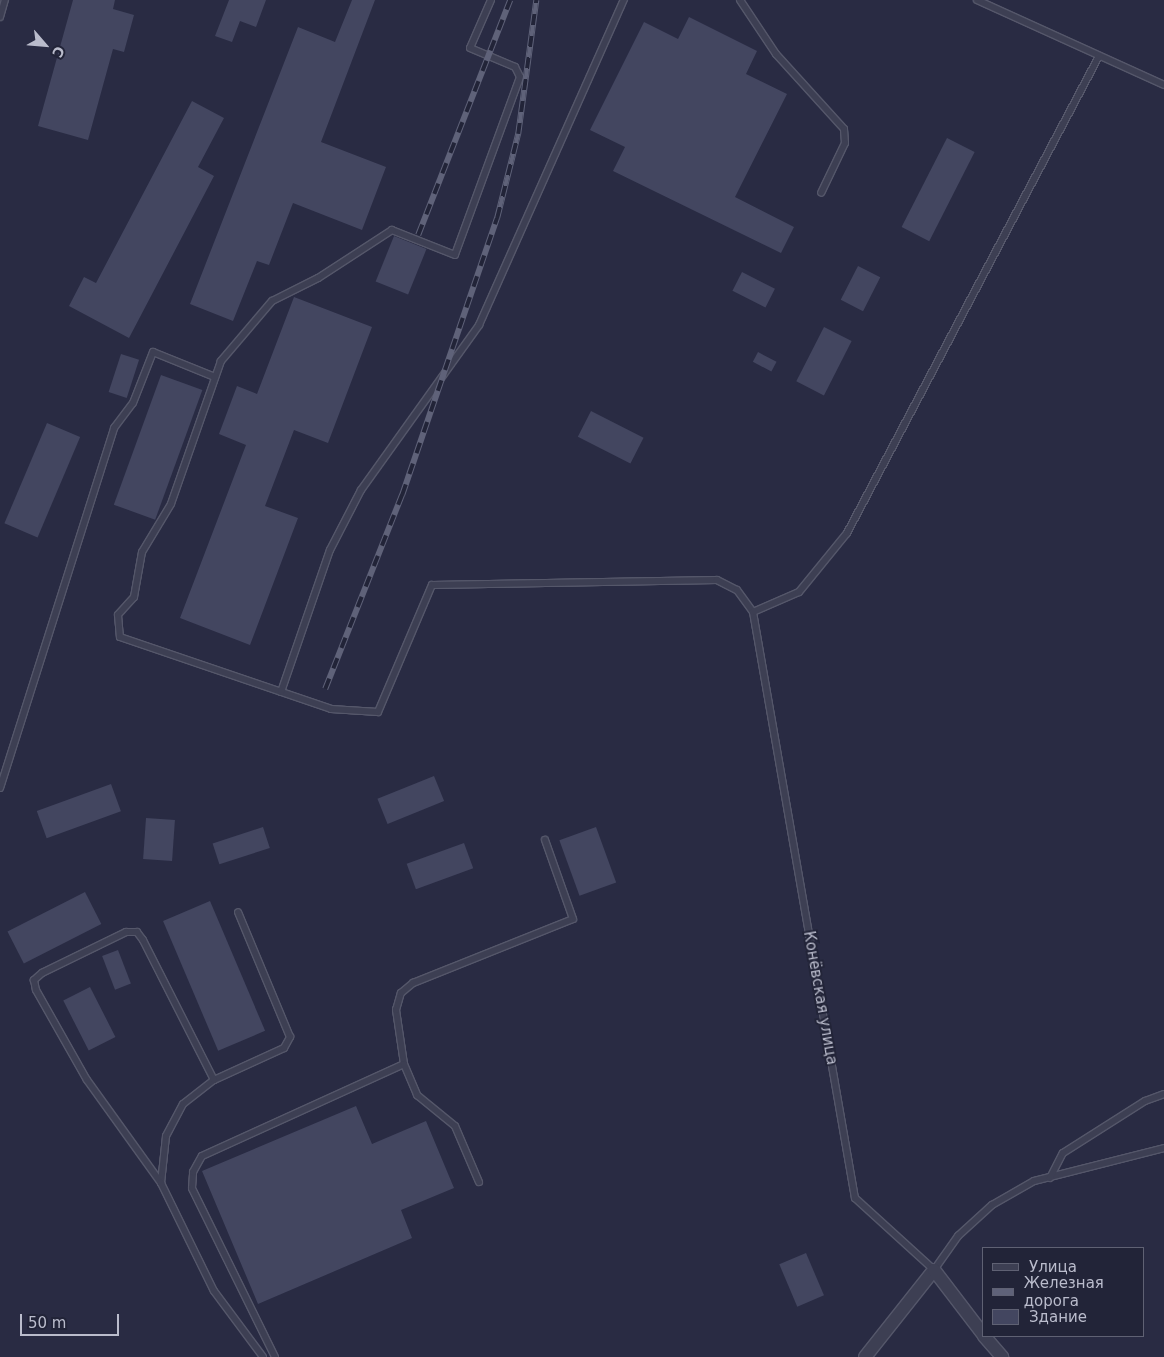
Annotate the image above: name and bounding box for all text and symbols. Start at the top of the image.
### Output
north arrow [20,20,70,70]
text: С [49,44,68,60]
street label: Конёвская улица [799,930,841,1066]
legend [982,1247,1144,1337]
text: Улица [1029,1258,1077,1276]
text: Железная дорога [1024,1274,1104,1310]
scale bar [22,1304,121,1336]
text: Здание [1029,1308,1087,1326]
text: 50 m [28,1314,66,1332]

